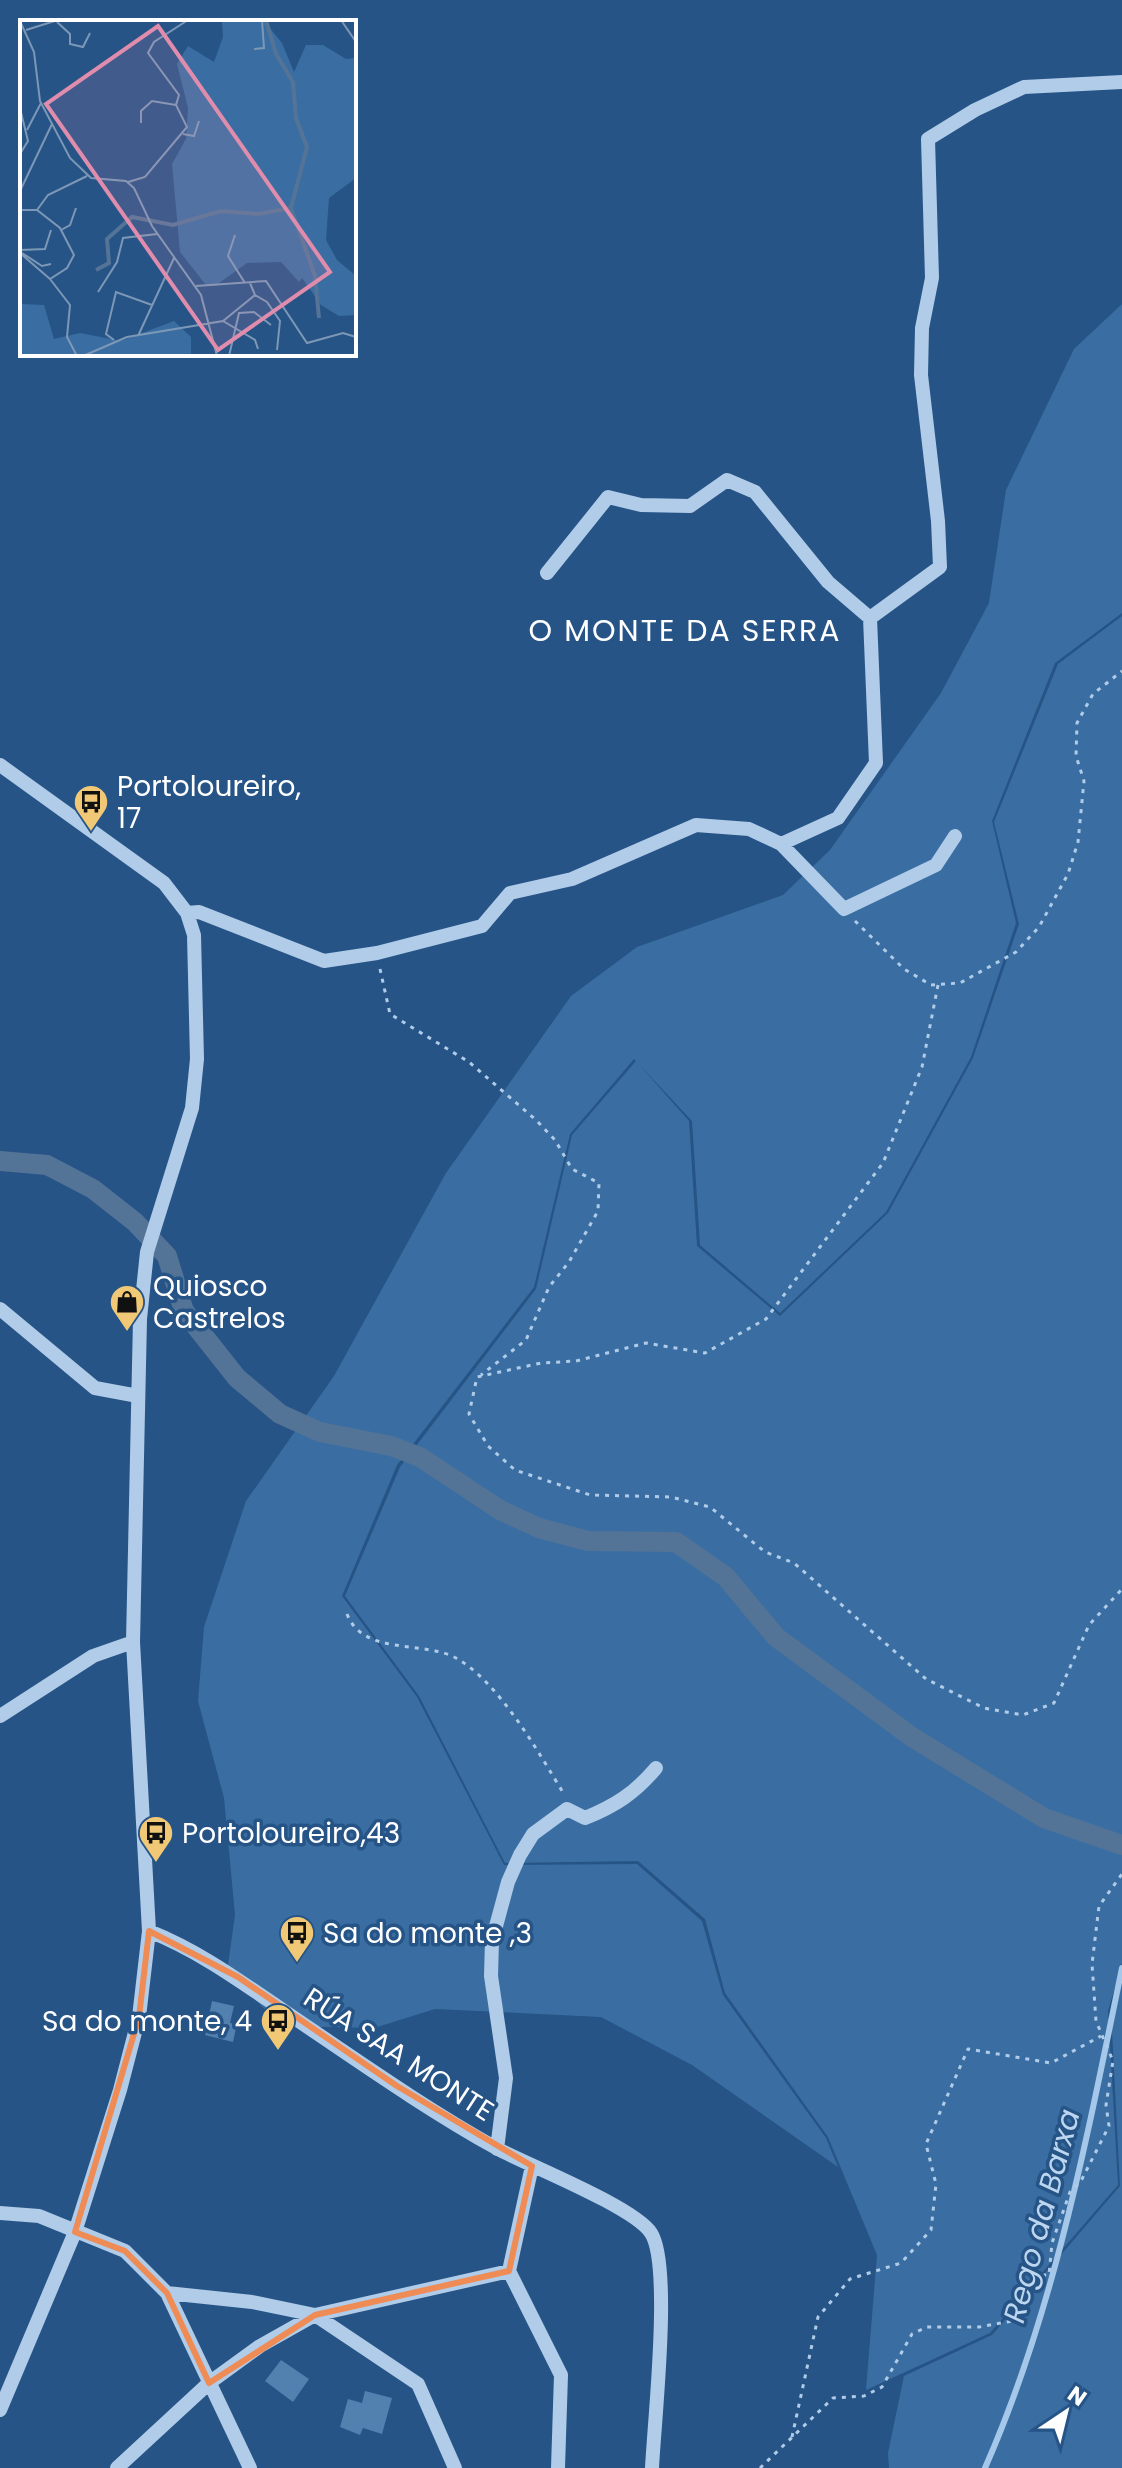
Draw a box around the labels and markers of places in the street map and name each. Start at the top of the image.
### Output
place label: Portoloureiro, 17 [117,767,301,838]
bus stop icon: Portoloureiro, 17 [72,783,110,833]
place label: Quiosco Castrelos [153,1267,286,1338]
shop icon: Quiosco Castrelos [108,1283,146,1333]
bus stop icon: Portoloureiro,43 [137,1814,175,1864]
place label: Portoloureiro,43 [182,1814,400,1853]
bus stop icon: Sa do monte ,3 [278,1914,316,1964]
place label: Sa do monte ,3 [323,1914,532,1953]
place label: Sa do monte, 4 [42,2002,252,2041]
bus stop icon: Sa do monte, 4 [259,2002,297,2052]

